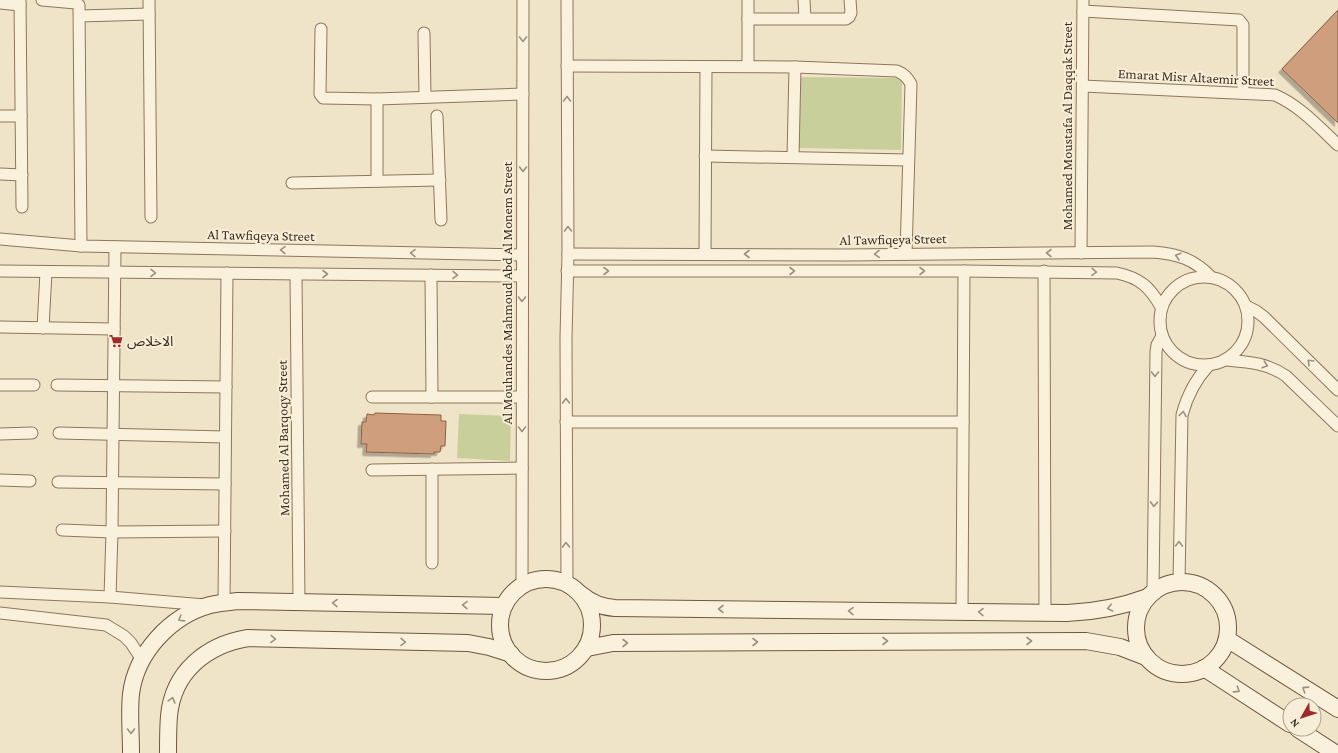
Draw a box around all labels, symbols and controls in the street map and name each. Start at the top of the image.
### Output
street label: Mohamed Moustafa Al Daqqak Street [1059,21,1075,230]
one-way arrow [519,36,527,42]
street label: Emarat Misr Altaemir Street [1118,65,1275,89]
one-way arrow [563,96,571,102]
street label: Al Mouhandes Mahmoud Abd Al Monem Street [499,161,515,424]
one-way arrow [519,166,527,172]
street label: Al Tawfiqeya Street [207,226,315,244]
one-way arrow [564,226,572,232]
street label: Al Tawfiqeya Street [839,230,947,248]
one-way arrow [280,246,286,254]
one-way arrow [410,249,416,257]
one-way arrow [1046,249,1052,257]
one-way arrow [744,250,750,258]
one-way arrow [874,250,880,258]
one-way arrow [1175,252,1182,261]
one-way arrow [603,267,609,275]
one-way arrow [789,267,795,275]
one-way arrow [919,267,925,275]
one-way arrow [1091,268,1097,276]
one-way arrow [150,269,156,277]
one-way arrow [322,270,328,278]
one-way arrow [452,271,458,279]
one-way arrow [518,296,526,302]
supermarket icon: الاخلاص [108,333,124,349]
place label: الاخلاص [127,333,173,350]
street label: Mohamed Al Barqoqy Street [274,359,292,516]
one-way arrow [1307,359,1315,367]
one-way arrow [1261,360,1268,369]
one-way arrow [1151,371,1160,377]
one-way arrow [562,398,570,404]
one-way arrow [1178,411,1187,417]
one-way arrow [518,426,526,432]
one-way arrow [1149,501,1158,507]
one-way arrow [1175,540,1184,547]
one-way arrow [562,542,570,548]
one-way arrow [332,599,338,607]
one-way arrow [462,601,468,609]
one-way arrow [1107,604,1114,612]
one-way arrow [718,605,724,613]
one-way arrow [848,607,854,615]
one-way arrow [978,608,984,616]
one-way arrow [178,614,185,621]
one-way arrow [270,634,276,643]
one-way arrow [400,637,406,646]
one-way arrow [882,637,888,646]
one-way arrow [1026,637,1032,645]
one-way arrow [752,638,758,646]
one-way arrow [622,639,628,647]
one-way arrow [1233,685,1240,692]
one-way arrow [1302,686,1309,693]
one-way arrow [167,697,176,704]
north arrow [1282,697,1322,737]
text: N [1287,716,1301,730]
one-way arrow [127,728,135,734]

